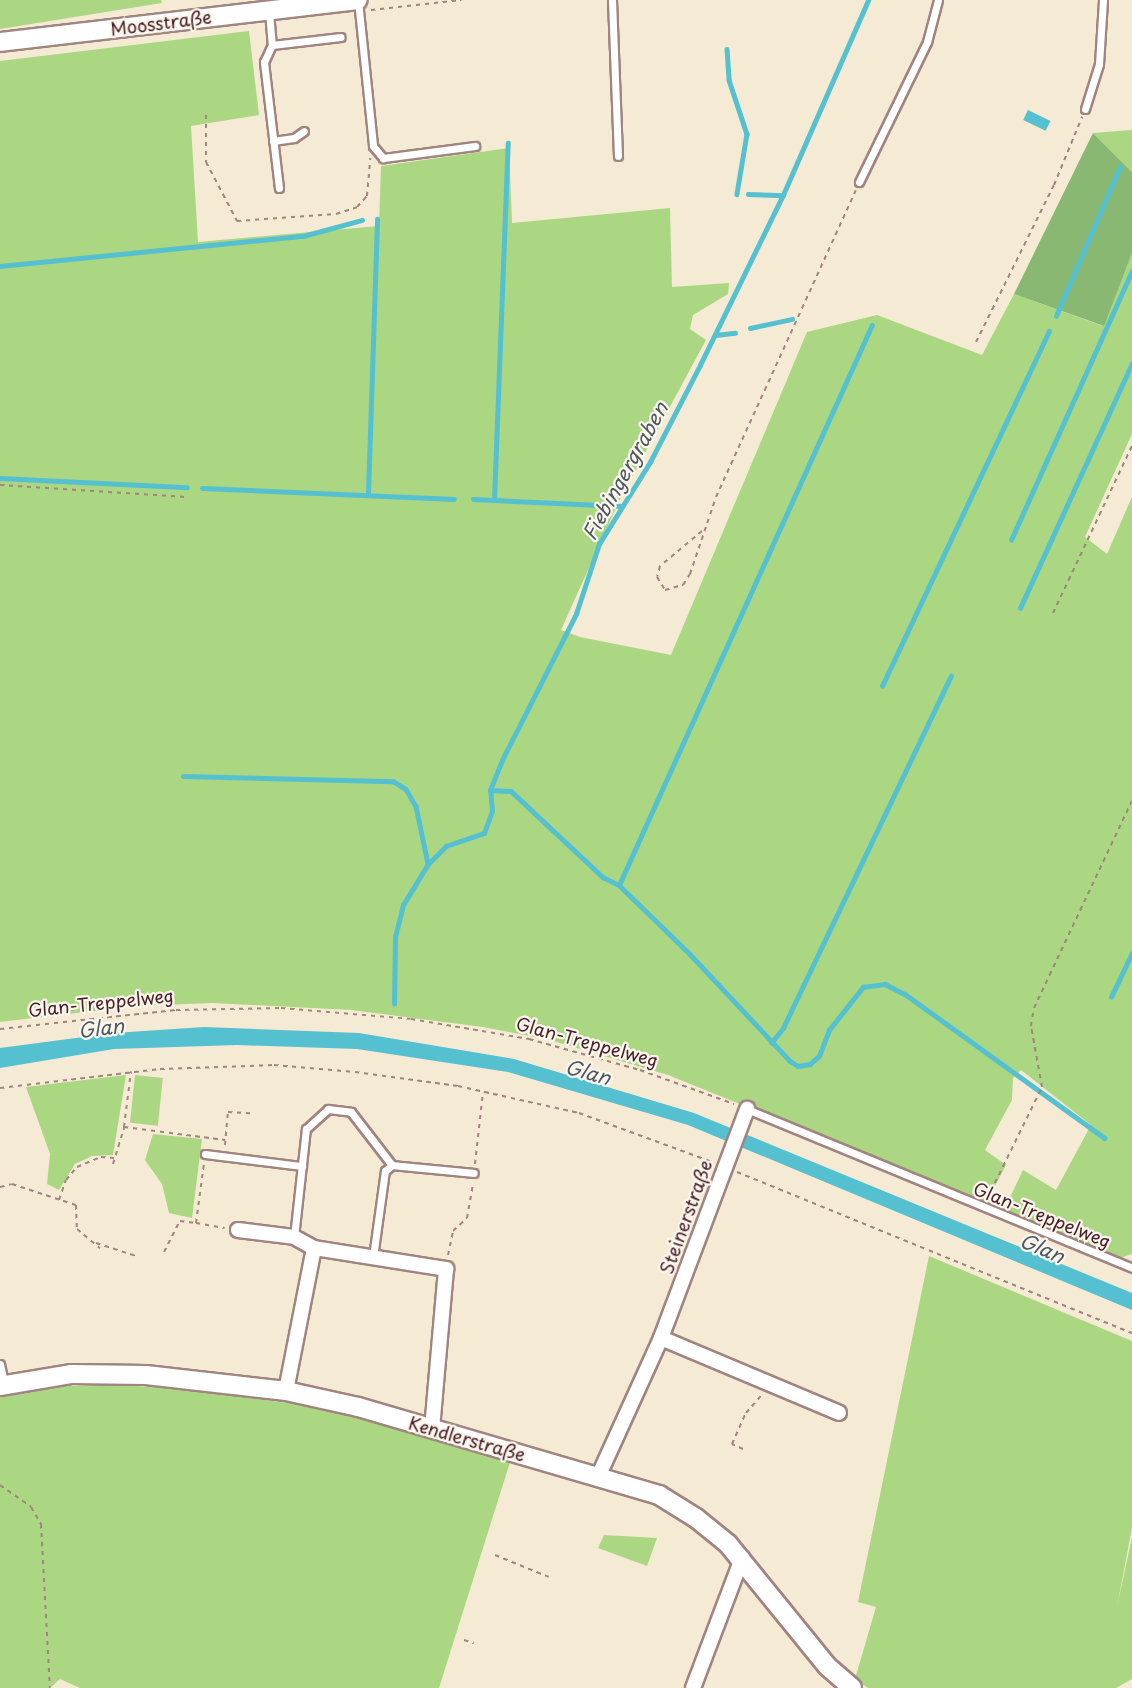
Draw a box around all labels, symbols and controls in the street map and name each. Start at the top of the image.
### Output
street label: Moosstraße [109,6,213,40]
water label: Fiebingergraben [577,398,673,544]
street label: Glan-Treppelweg [27,985,175,1021]
water label: Glan [77,1013,125,1043]
street label: Glan-Treppelweg [514,1013,660,1071]
water label: Glan [563,1054,613,1090]
street label: Steinerstraße [655,1157,717,1277]
street label: Glan-Treppelweg [970,1178,1114,1252]
water label: Glan [1016,1228,1068,1268]
street label: Kendlerstraße [406,1412,528,1466]

